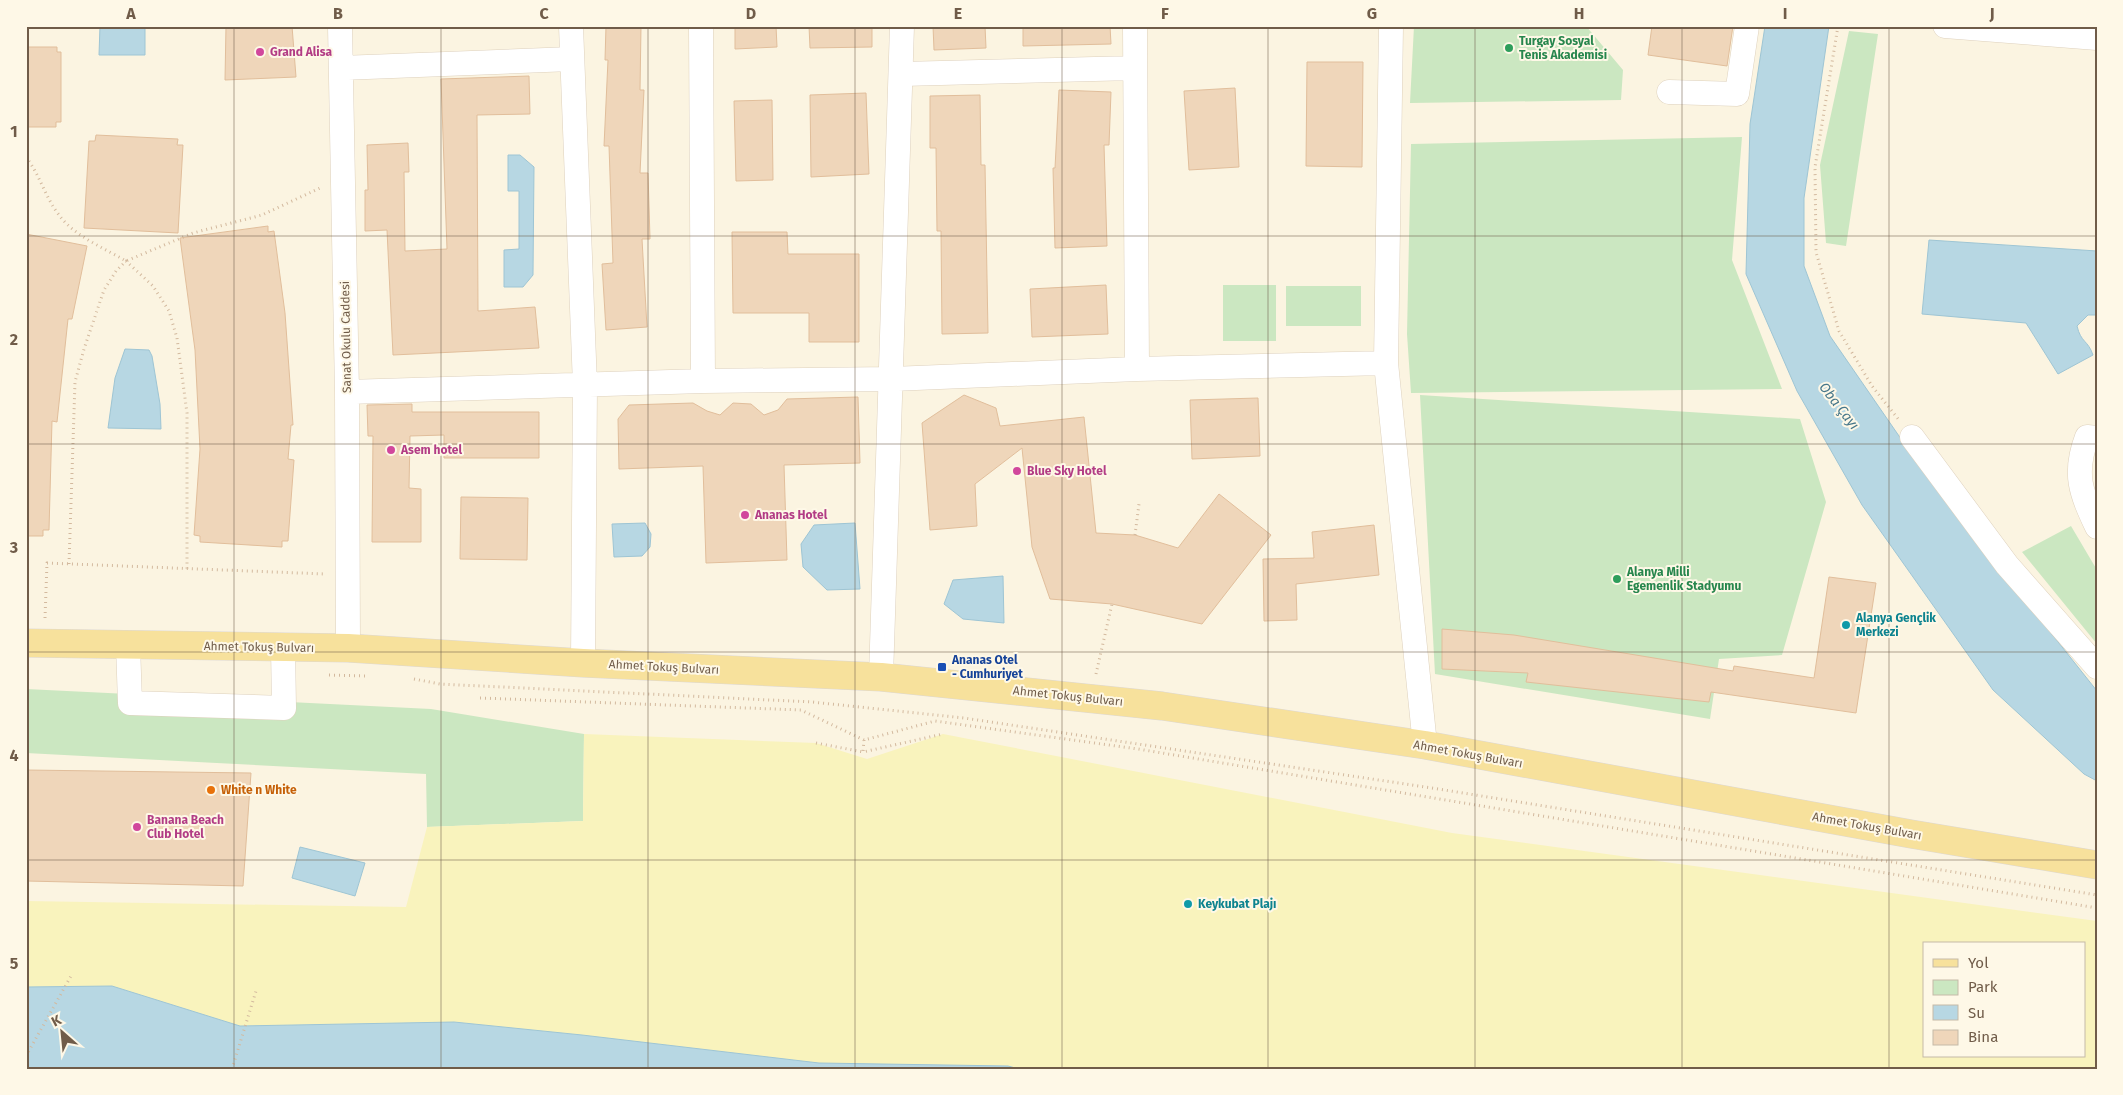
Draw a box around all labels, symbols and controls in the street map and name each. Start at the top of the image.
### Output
text: A [125,4,136,23]
text: B [333,4,343,23]
text: C [539,4,549,23]
text: D [746,4,756,23]
text: E [954,4,962,23]
text: F [1161,4,1169,23]
text: G [1367,4,1377,23]
text: H [1574,4,1584,23]
text: I [1783,4,1787,23]
text: J [1988,4,1995,23]
place label: Turgay Sosyal Tenis Akademisi [1519,34,1607,62]
marker: Turgay Sosyal Tenis Akademisi [1503,42,1515,54]
place label: Grand Alisa [270,45,332,59]
marker: Grand Alisa [254,46,266,58]
text: 1 [10,122,18,141]
street label: Sanat Okulu Caddesi [338,281,354,393]
text: 2 [10,330,18,349]
water label: Oba Çayı [1815,379,1863,433]
place label: Asem hotel [400,443,462,457]
marker: Asem hotel [385,444,397,456]
place label: Blue Sky Hotel [1027,464,1107,478]
marker: Blue Sky Hotel [1011,465,1023,477]
place label: Ananas Hotel [754,508,828,522]
marker: Ananas Hotel [739,509,751,521]
text: 3 [9,538,18,557]
place label: Alanya Milli Egemenlik Stadyumu [1626,565,1741,593]
marker: Alanya Milli Egemenlik Stadyumu [1611,573,1623,585]
place label: Alanya Gençlik Merkezi [1855,611,1936,639]
marker: Alanya Gençlik Merkezi [1840,619,1852,631]
street label: Ahmet Tokuş Bulvarı [204,639,314,655]
place label: Ananas Otel - Cumhuriyet [951,653,1023,681]
street label: Ahmet Tokuş Bulvarı [608,657,720,677]
marker: Ananas Otel - Cumhuriyet [936,661,948,673]
street label: Ahmet Tokuş Bulvarı [1012,683,1124,709]
street label: Ahmet Tokuş Bulvarı [1412,738,1524,770]
text: 4 [9,746,19,765]
place label: White n White [221,783,297,797]
marker: White n White [205,784,217,796]
street label: Ahmet Tokuş Bulvarı [1811,810,1923,842]
place label: Banana Beach Club Hotel [147,813,224,841]
marker: Banana Beach Club Hotel [131,821,143,833]
place label: Keykubat Plajı [1198,897,1276,911]
marker: Keykubat Plajı [1182,898,1194,910]
legend [1923,942,2086,1058]
text: 5 [10,954,19,973]
text: Yol [1968,954,1989,972]
text: Park [1968,978,1998,996]
text: Su [1968,1004,1985,1022]
north arrow [38,1008,88,1058]
text: K [49,1011,65,1030]
text: Bina [1968,1028,1998,1046]

